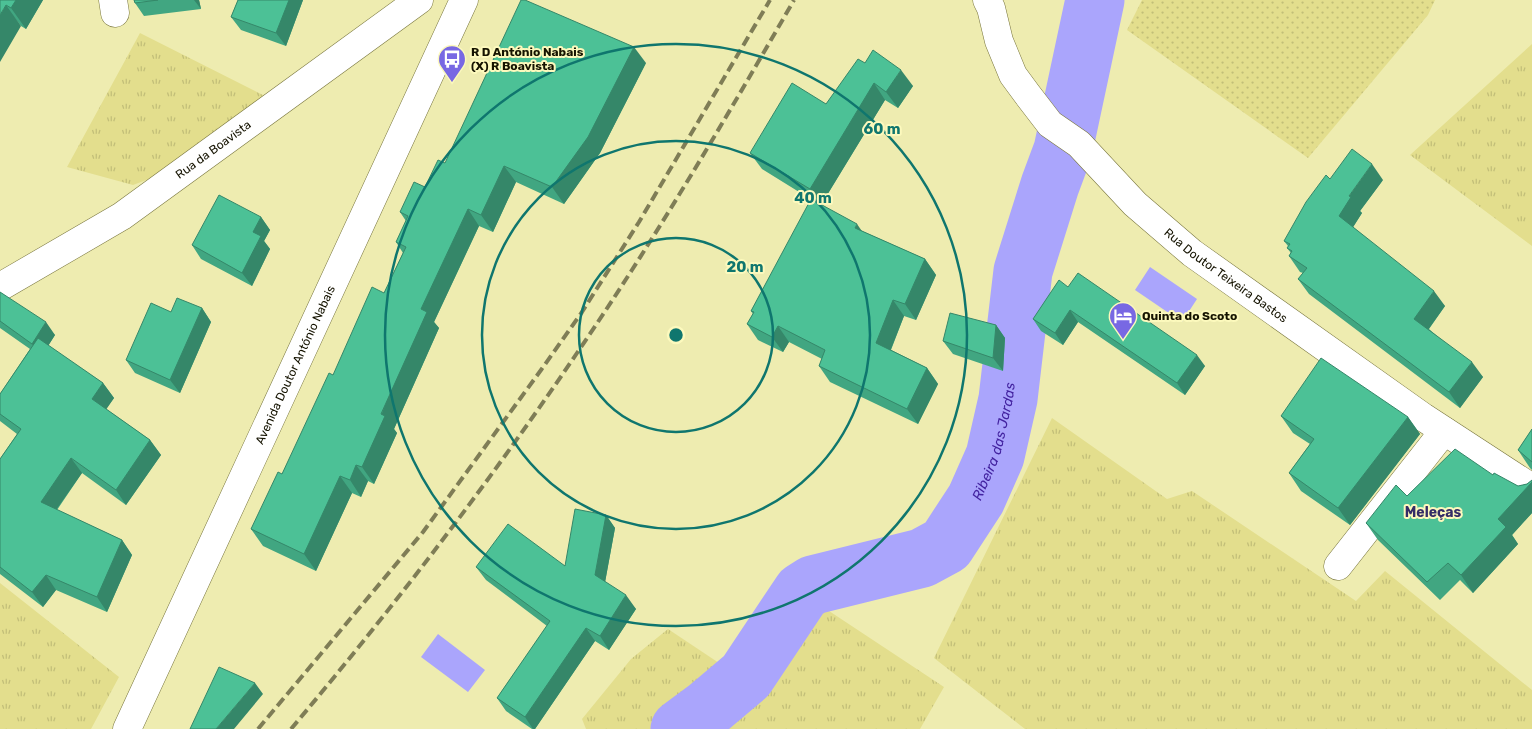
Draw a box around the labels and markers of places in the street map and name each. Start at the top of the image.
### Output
bus stop icon: R D António Nabais (X) R Boavista [437,44,467,83]
place label: R D António Nabais (X) R Boavista [471,45,584,73]
hotel icon: Quinta do Scoto [1108,301,1138,340]
place label: Quinta do Scoto [1142,309,1237,323]
centre of rings [667,326,685,344]

